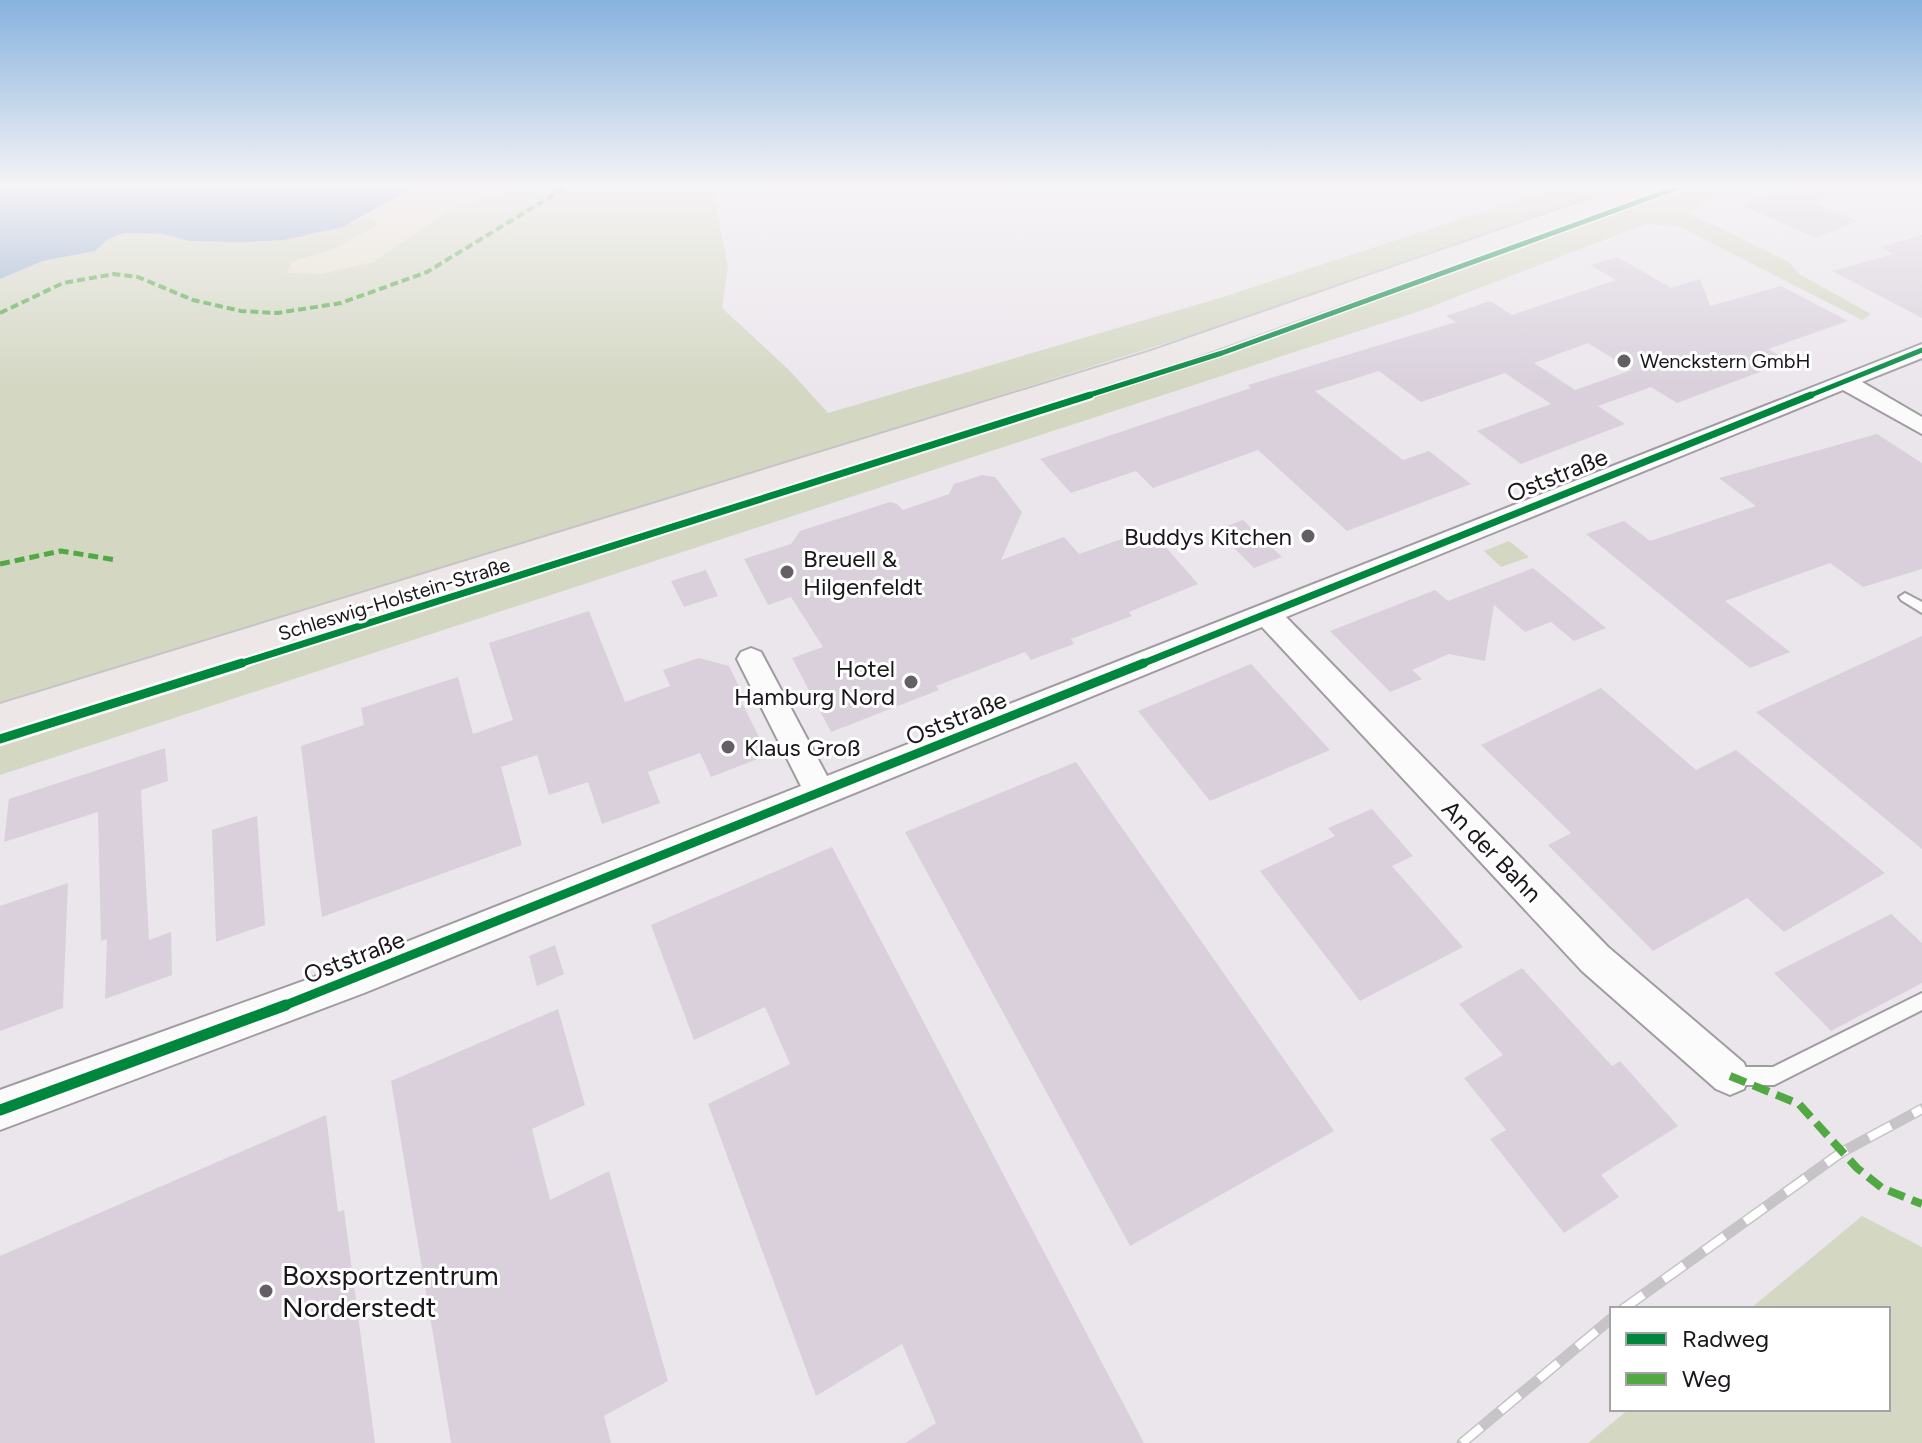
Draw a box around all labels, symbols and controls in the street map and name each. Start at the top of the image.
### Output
place label: Wenckstern GmbH [1640,349,1811,373]
marker: Wenckstern GmbH [1615,352,1633,370]
street label: Oststraße [1502,442,1612,508]
place label: Buddys Kitchen [1124,522,1292,551]
marker: Buddys Kitchen [1299,527,1317,545]
place label: Breuell & Hilgenfeldt [803,544,923,601]
street label: Schleswig-Holstein-Straße [275,552,513,646]
marker: Breuell & Hilgenfeldt [778,563,796,581]
place label: Hotel Hamburg Nord [734,654,895,711]
marker: Hotel Hamburg Nord [902,673,920,691]
street label: Oststraße [901,685,1011,751]
place label: Klaus Groß [744,733,860,762]
marker: Klaus Groß [719,738,737,756]
street label: An der Bahn [1436,794,1548,908]
street label: Oststraße [299,924,409,990]
place label: Boxsportzentrum Norderstedt [282,1258,499,1324]
marker: Boxsportzentrum Norderstedt [257,1282,275,1300]
legend [1610,1307,1890,1411]
text: Radweg [1682,1324,1769,1353]
text: Weg [1682,1364,1731,1393]

